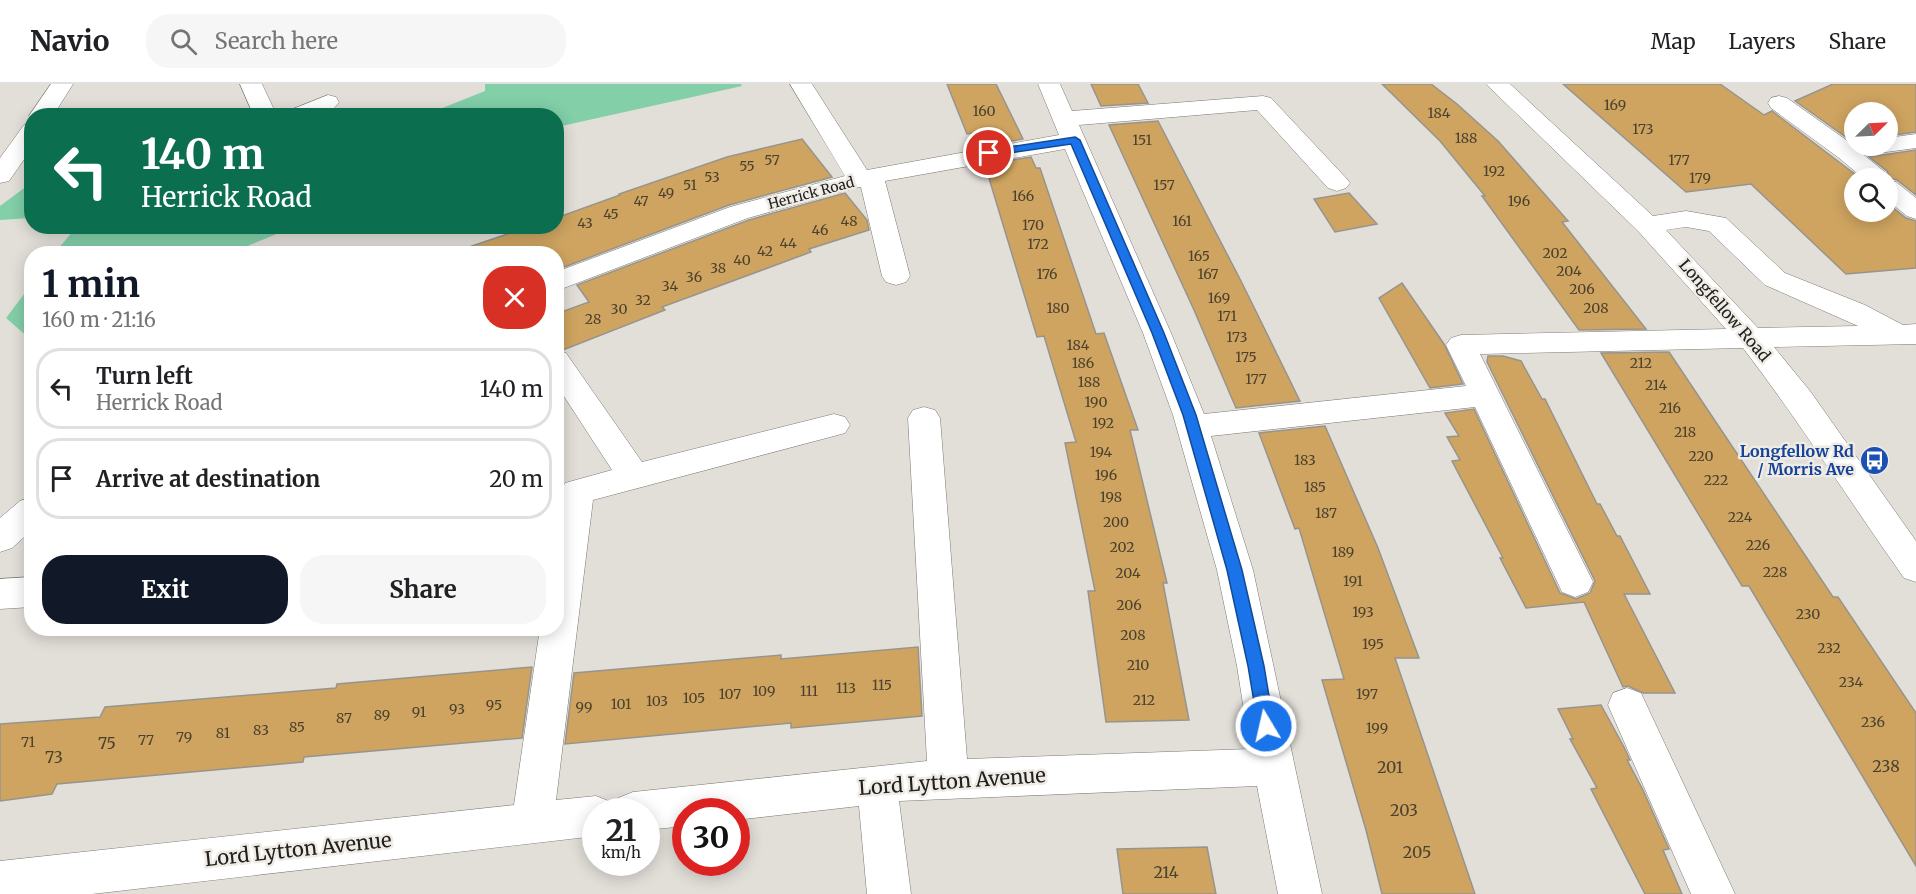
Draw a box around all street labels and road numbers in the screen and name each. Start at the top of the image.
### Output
street label: Herrick Road [766,173,857,213]
street label: Longfellow Road [1675,255,1775,366]
street label: Lord Lytton Avenue [858,762,1046,800]
street label: Lord Lytton Avenue [203,827,393,871]

